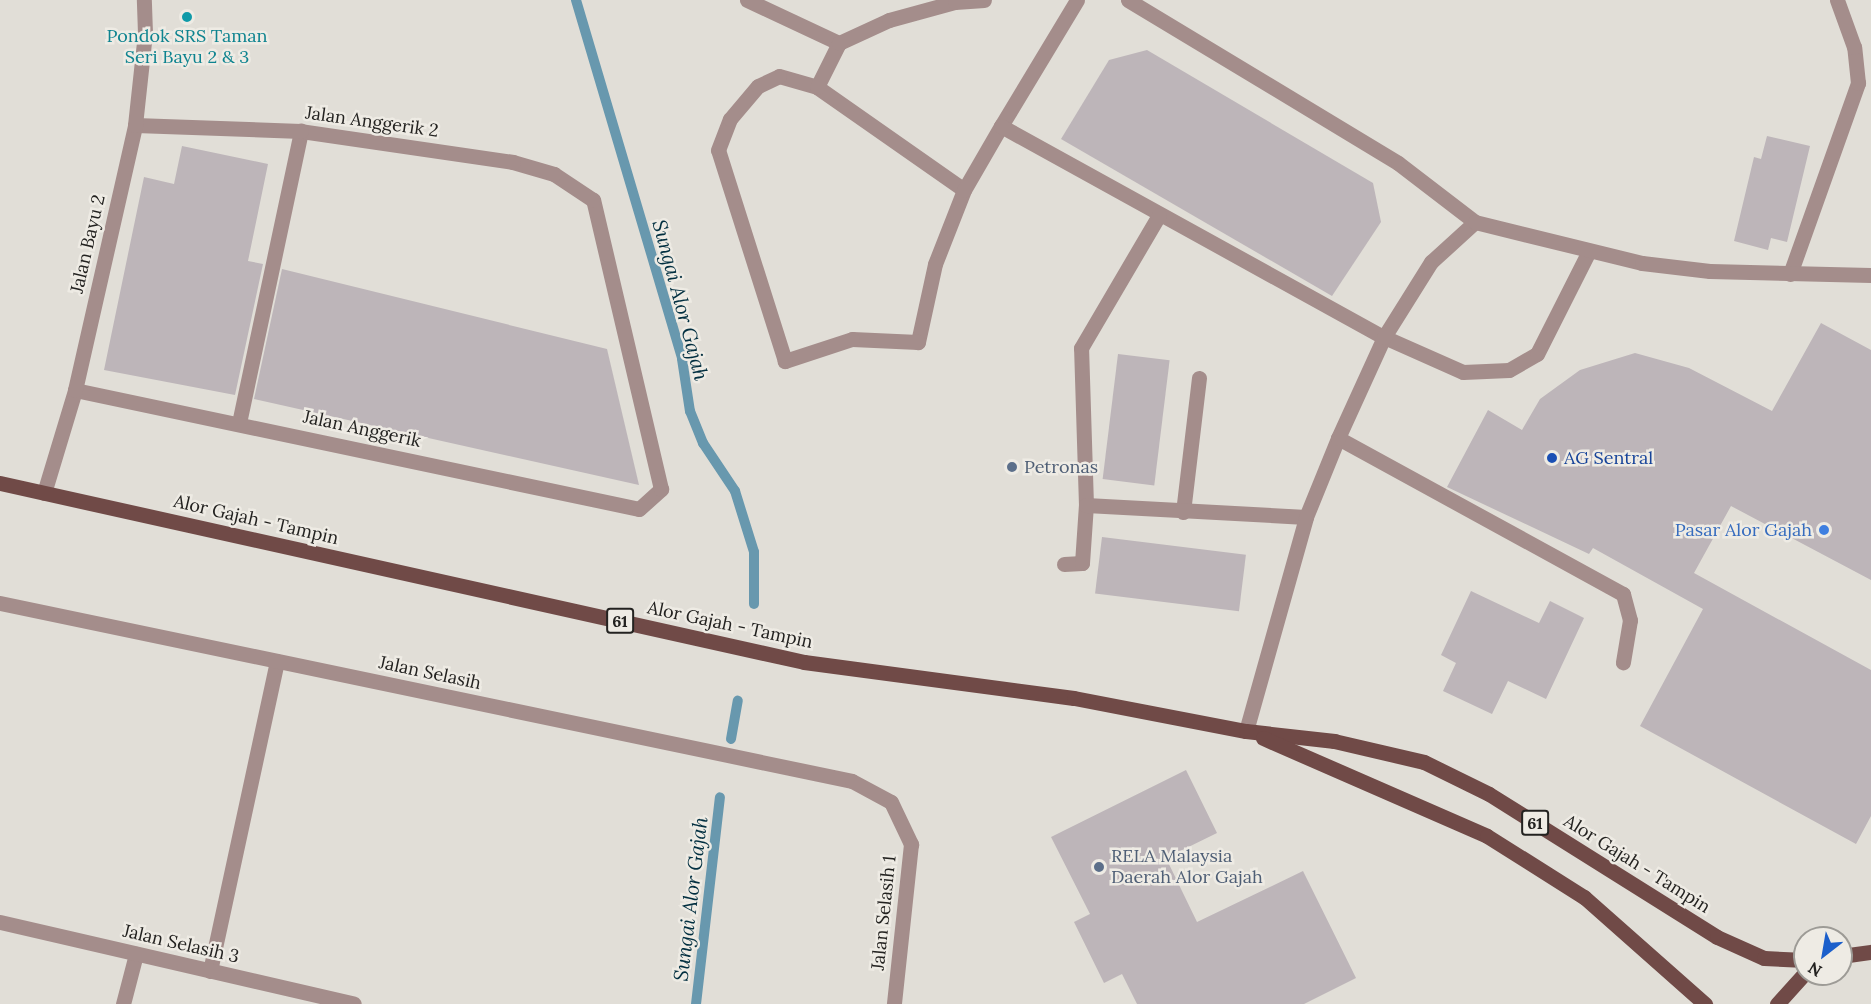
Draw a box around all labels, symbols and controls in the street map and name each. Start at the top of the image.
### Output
marker: Pondok SRS Taman Seri Bayu 2 & 3 [180,10,194,24]
place label: Pondok SRS Taman Seri Bayu 2 & 3 [106,26,268,68]
street label: Jalan Anggerik 2 [304,102,440,142]
street label: Jalan Bayu 2 [66,193,110,295]
water label: Sungai Alor Gajah [648,217,714,383]
street label: Jalan Anggerik [301,406,423,452]
place label: AG Sentral [1564,447,1653,469]
marker: AG Sentral [1545,451,1559,465]
place label: Petronas [1024,456,1098,478]
marker: Petronas [1005,460,1019,474]
street label: Alor Gajah - Tampin [172,491,340,549]
place label: Pasar Alor Gajah [1675,519,1812,541]
marker: Pasar Alor Gajah [1817,523,1831,537]
street label: Alor Gajah - Tampin [645,597,815,653]
road number: 61 [605,608,635,634]
street label: Jalan Selasih [377,652,483,694]
road number: 61 [1520,810,1550,836]
street label: Alor Gajah - Tampin [1560,810,1714,918]
water label: Sungai Alor Gajah [668,815,712,983]
place label: RELA Malaysia Daerah Alor Gajah [1111,846,1263,888]
street label: Jalan Selasih 1 [867,855,901,971]
marker: RELA Malaysia Daerah Alor Gajah [1092,860,1106,874]
street label: Jalan Selasih 3 [121,920,241,968]
north arrow [1793,926,1853,986]
text: N [1804,958,1825,981]

